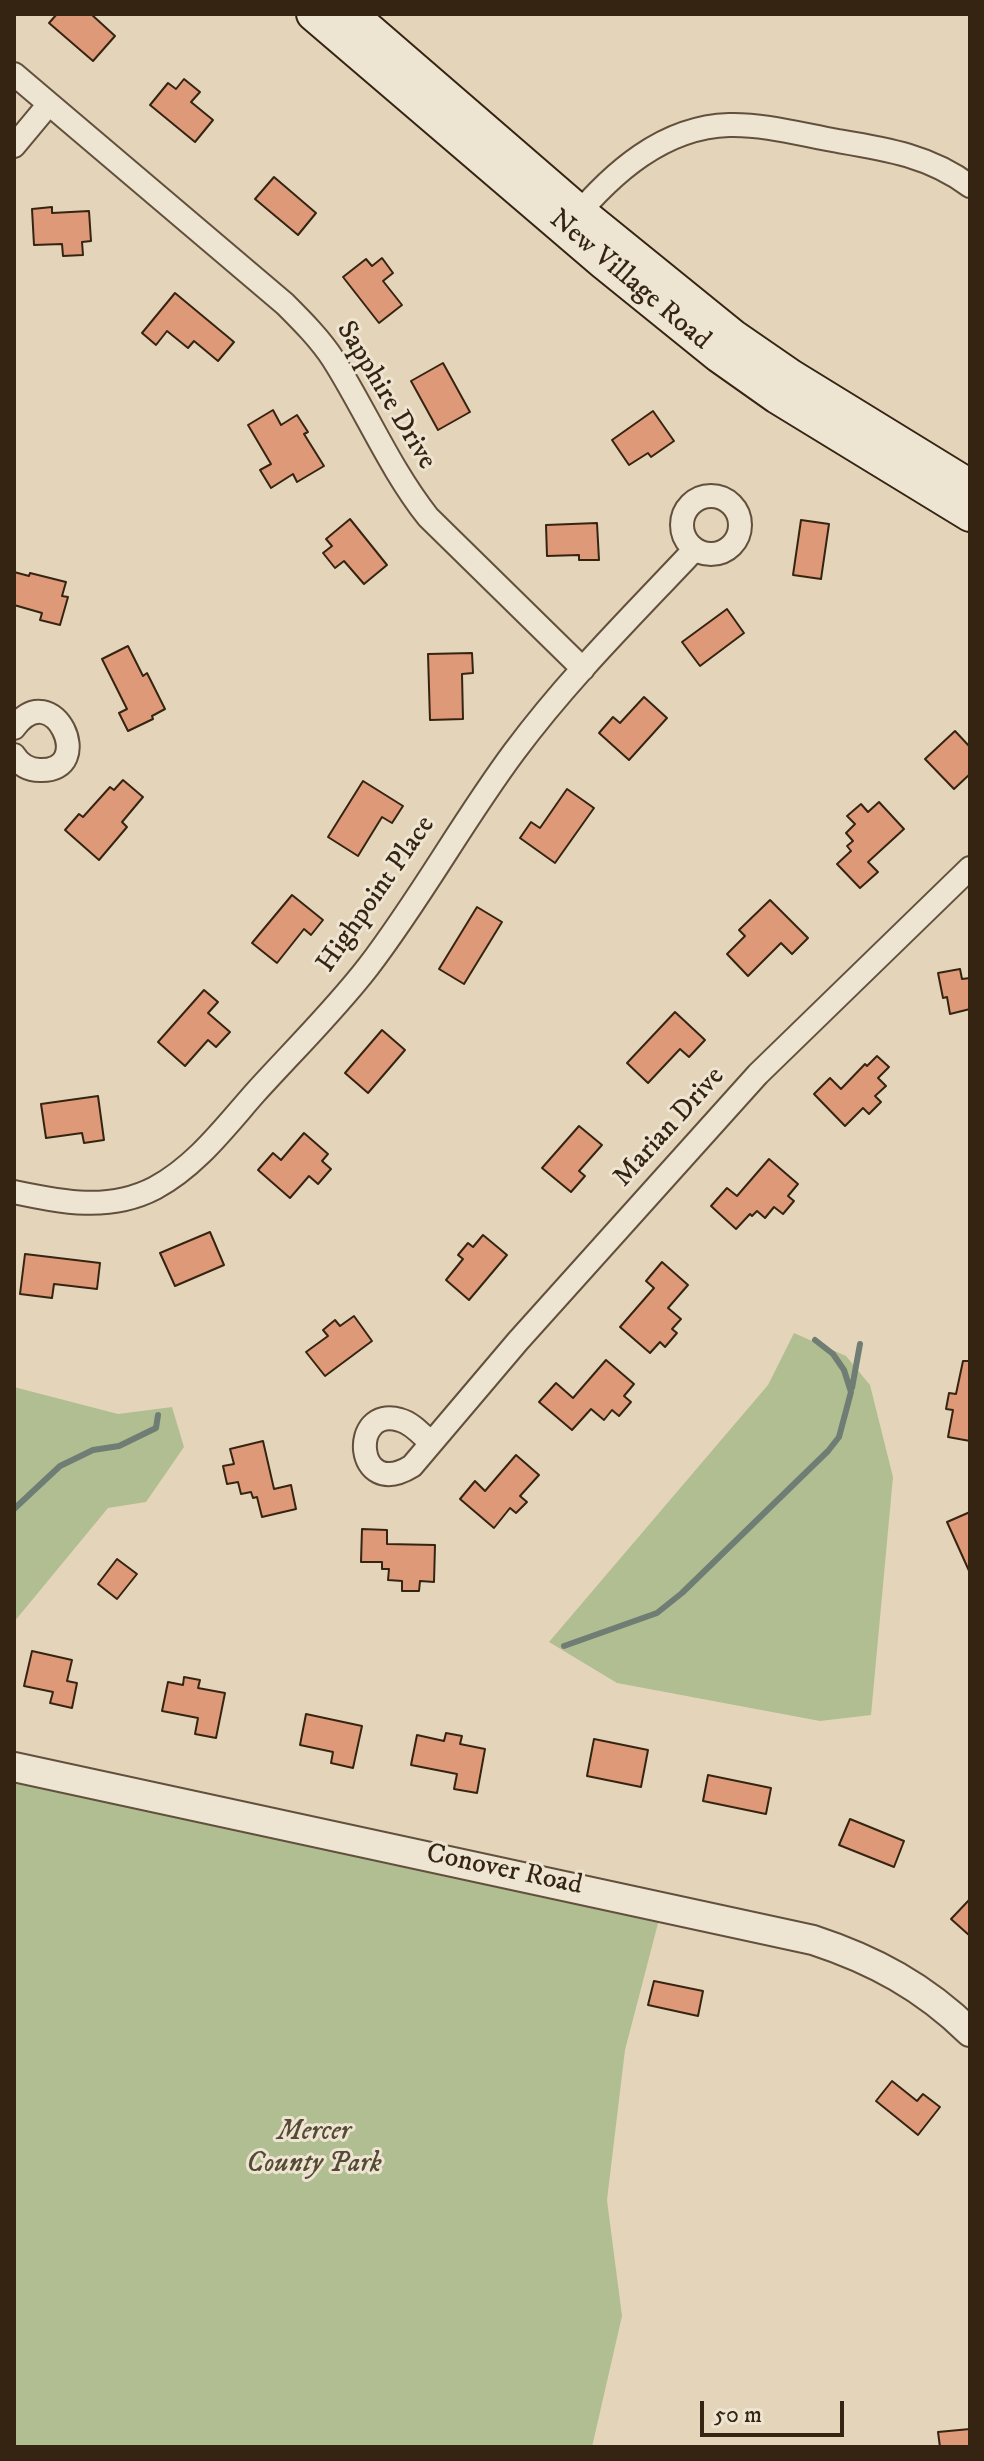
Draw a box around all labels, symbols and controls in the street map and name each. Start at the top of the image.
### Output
street label: New Village Road [541,204,717,358]
street label: Sapphire Drive [328,316,442,476]
street label: Highpoint Place [311,810,443,980]
street label: Marian Drive [607,1061,733,1195]
street label: Conover Road [423,1838,585,1904]
park label: Mercer County Park [246,2116,382,2182]
scale bar [704,2385,848,2435]
text: 50 m [714,2400,762,2430]

